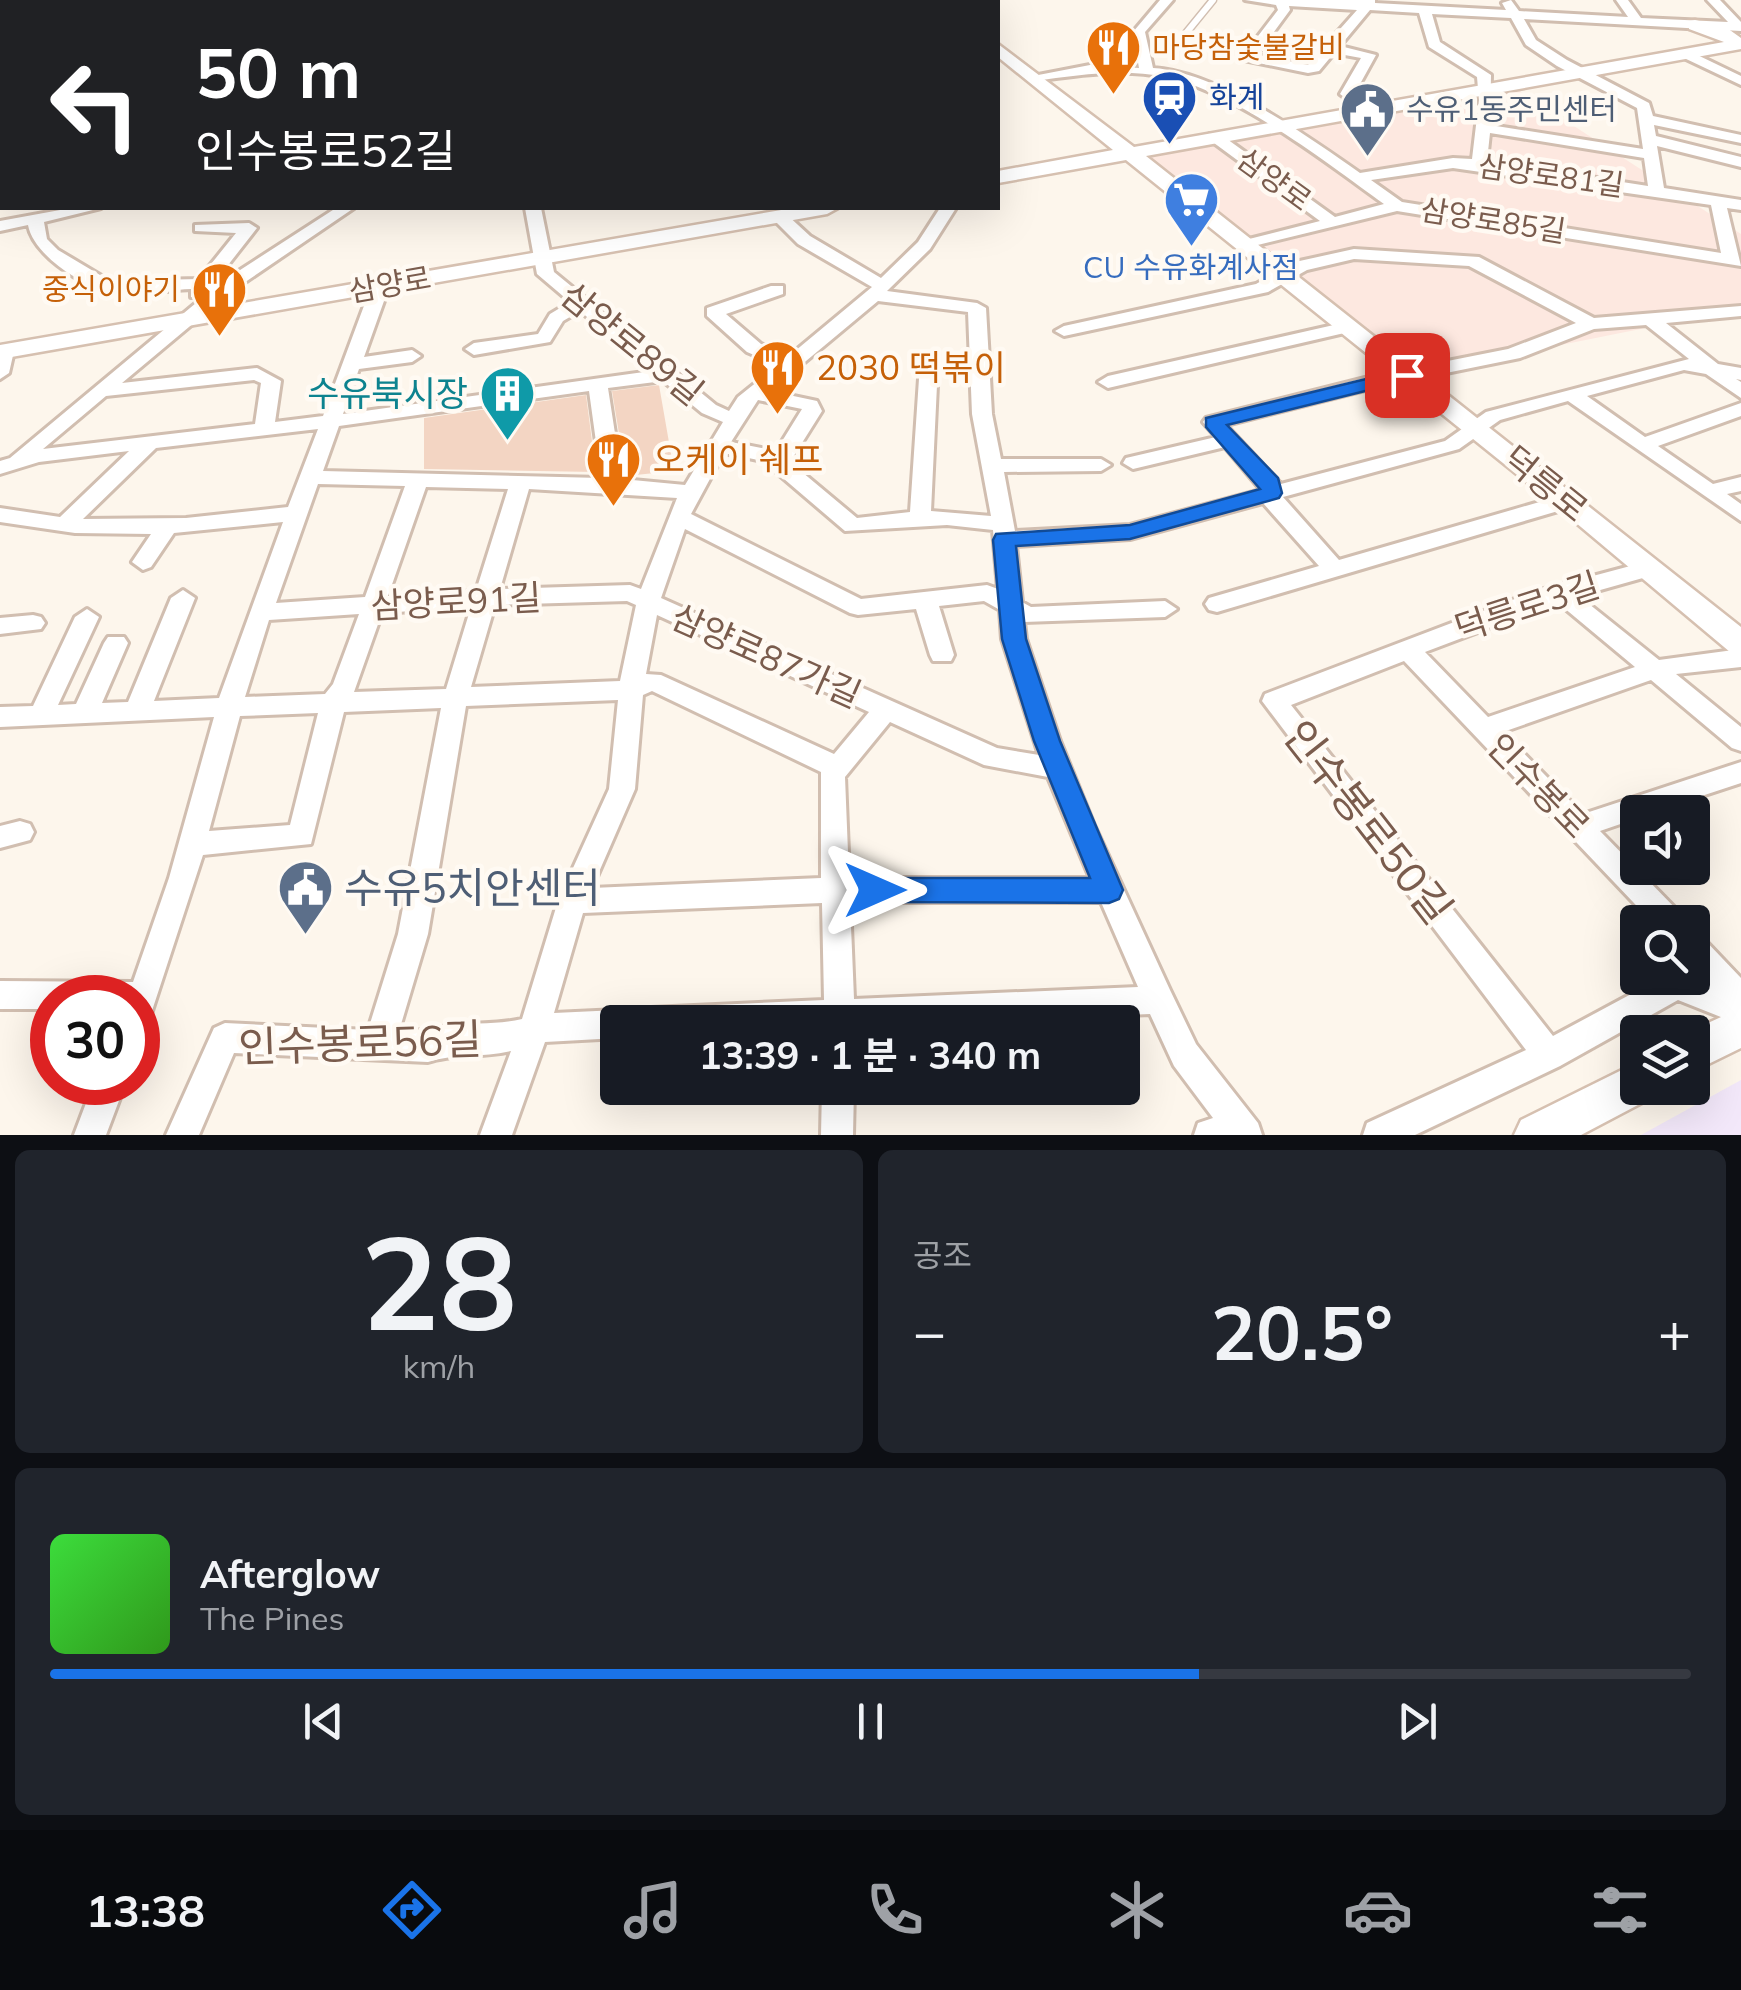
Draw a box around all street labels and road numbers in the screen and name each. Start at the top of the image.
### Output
street label: 삼양로 [1230,139,1319,219]
street label: 삼양로81길 [1476,146,1626,204]
street label: 삼양로85길 [1418,190,1568,250]
street label: 삼양로 [346,258,434,310]
street label: 삼양로89길 [552,272,713,414]
street label: 덕릉로 [1494,436,1597,531]
street label: 덕릉로3길 [1449,562,1605,650]
street label: 삼양로91길 [370,575,542,627]
street label: 삼양로87가길 [665,594,868,716]
street label: 인수봉로50길 [1273,709,1464,934]
street label: 인수봉로 [1478,724,1599,847]
street label: 인수봉로56길 [237,1012,483,1073]

